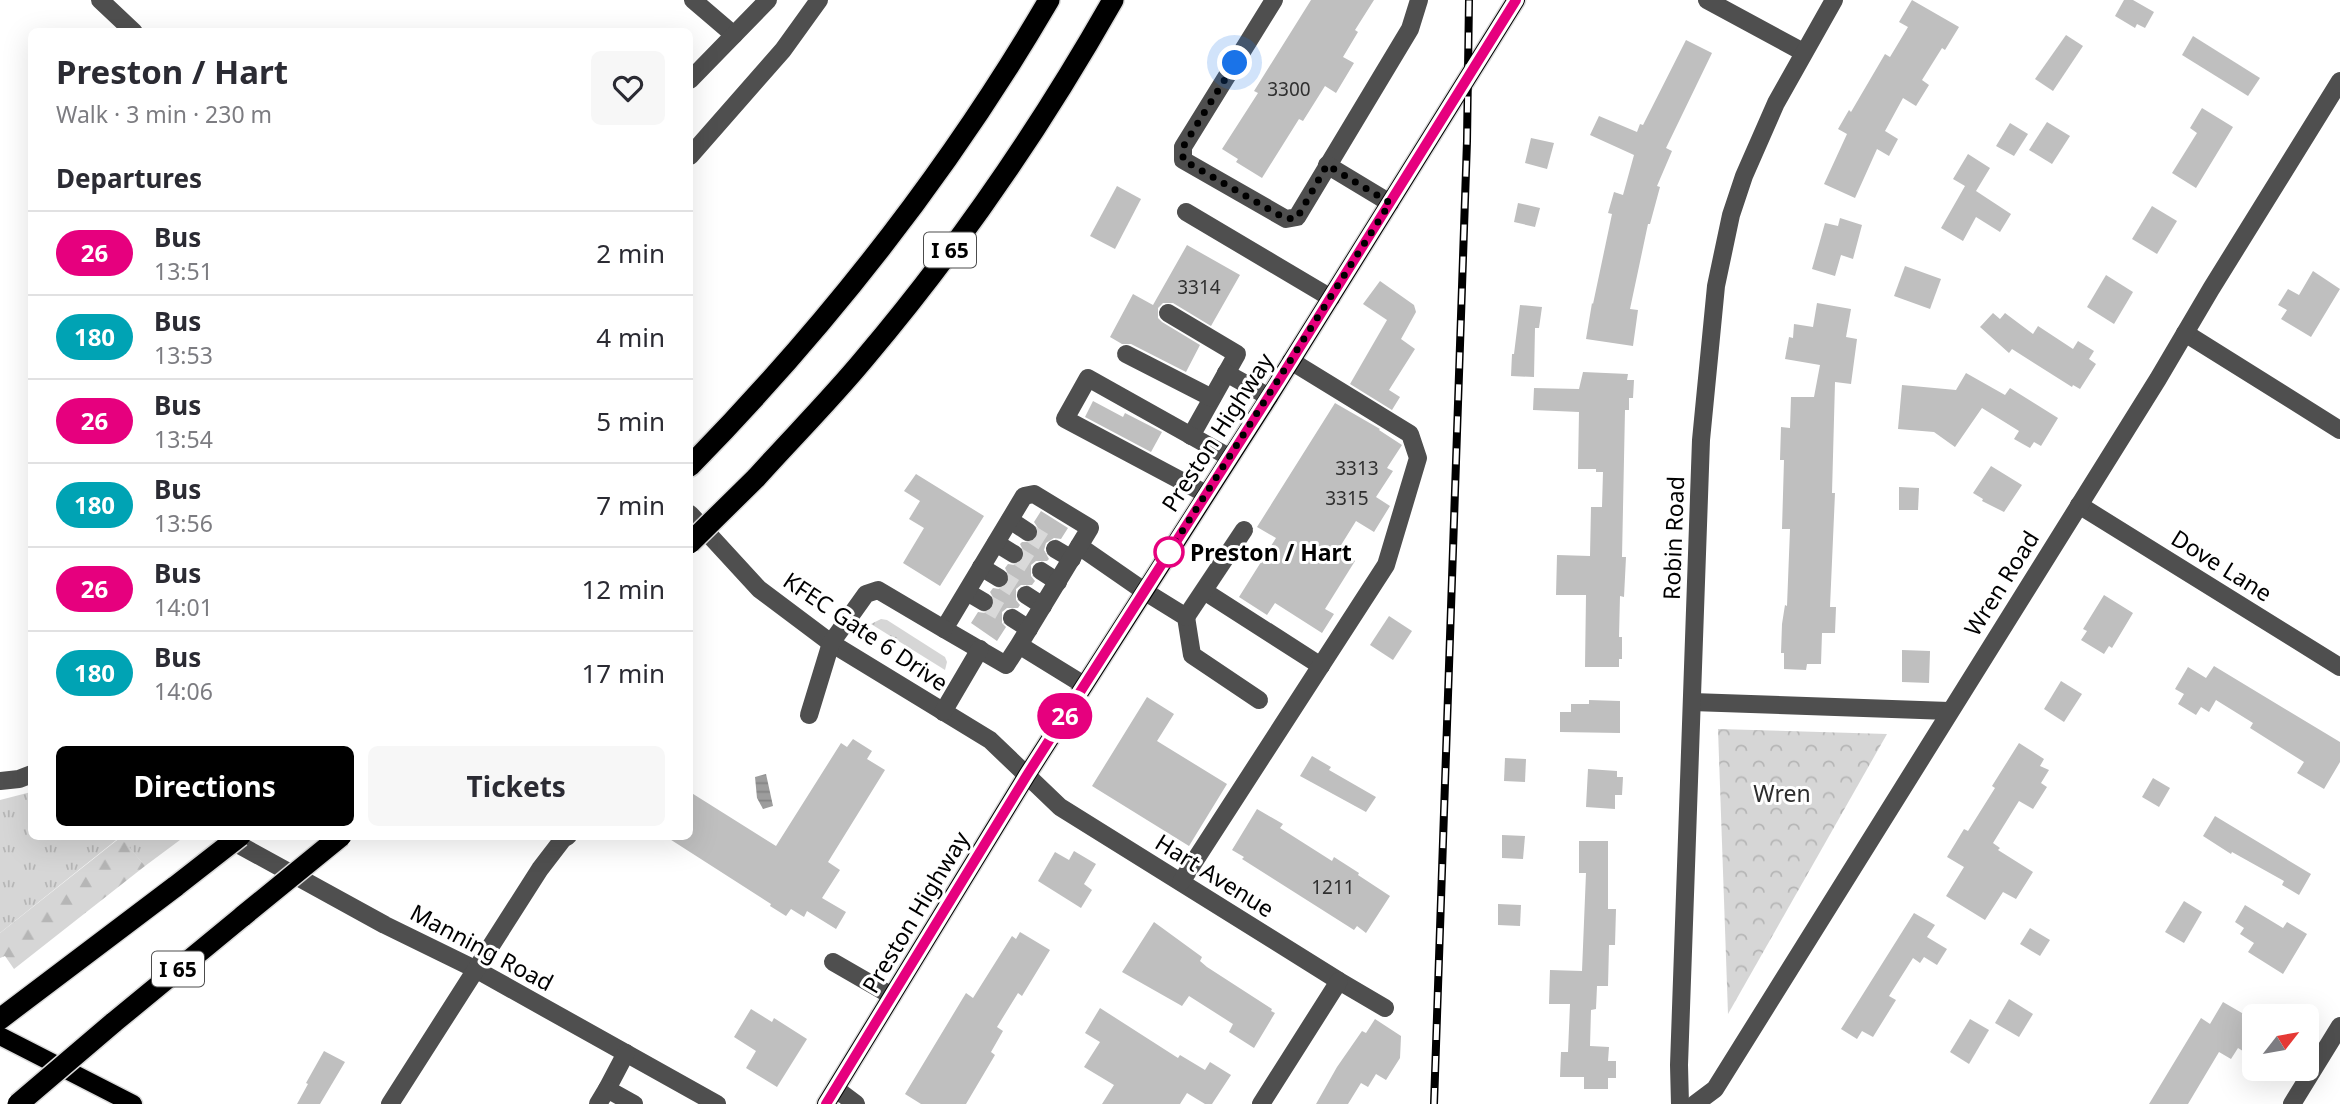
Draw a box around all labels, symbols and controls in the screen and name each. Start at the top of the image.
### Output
your location [1217,45,1252,80]
text: Preston / Hart [56,49,288,94]
button: heart [591,51,665,125]
house number: 3300 [1267,76,1311,102]
text: Walk · 3 min · 230 m [56,98,272,130]
text: Departures [56,160,202,196]
text: Bus [154,219,201,255]
road number: I 65 [924,232,976,268]
text: 2 min [596,235,665,271]
text: 26 [81,236,108,269]
text: 13:51 [154,255,213,287]
house number: 3314 [1177,274,1221,300]
text: Bus [154,303,201,339]
text: 4 min [596,319,665,355]
text: 180 [74,320,115,353]
text: 13:53 [154,339,213,371]
street label: Preston Highway [1154,346,1281,518]
text: Bus [154,387,201,423]
text: 5 min [596,403,665,439]
text: 26 [81,404,108,437]
text: 13:54 [154,423,213,455]
house number: 3313 [1335,455,1379,481]
text: Bus [154,471,201,507]
street label: Robin Road [1655,476,1691,600]
house number: 3315 [1325,485,1369,511]
text: 7 min [596,487,665,523]
text: 180 [74,488,115,521]
text: 13:56 [154,507,213,539]
street label: Dove Lane [2166,521,2278,609]
street label: Wren Road [1956,524,2046,642]
place label: Preston / Hart [1190,536,1352,568]
marker: Preston / Hart [1154,537,1184,567]
text: Bus [154,555,201,591]
street label: KFEC Gate 6 Drive [777,564,955,698]
text: 12 min [581,571,665,607]
text: 26 [81,572,108,605]
text: 14:01 [154,591,213,623]
text: Bus [154,639,201,675]
text: 17 min [581,655,665,691]
text: 180 [74,656,115,689]
text: 14:06 [154,675,213,707]
line badge: 26 [1034,693,1096,739]
text: 26 [1051,699,1079,732]
button: Directions [56,746,354,826]
button: Tickets [368,746,665,826]
park label: Wren [1753,777,1811,809]
street label: Preston Highway [854,825,976,999]
street label: Hart Avenue [1149,826,1281,924]
house number: 1211 [1311,874,1355,900]
street label: Manning Road [405,896,559,998]
road number: I 65 [152,951,204,986]
north arrow [2242,1004,2319,1082]
map controls [2242,1004,2319,1081]

